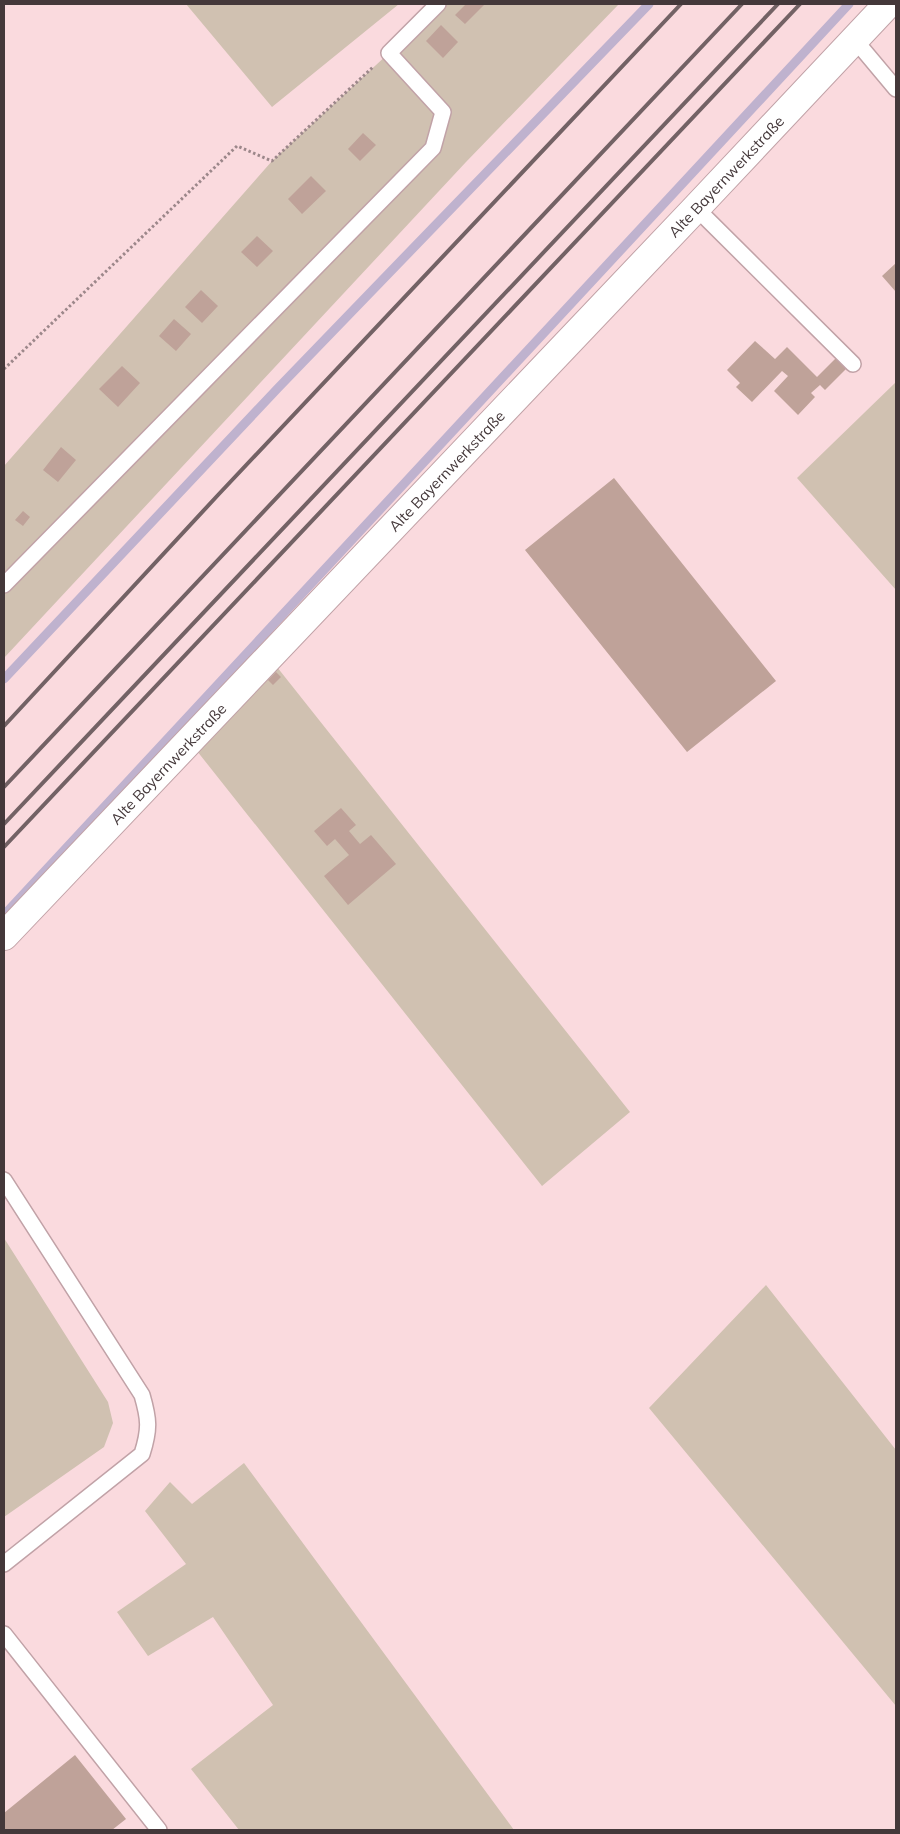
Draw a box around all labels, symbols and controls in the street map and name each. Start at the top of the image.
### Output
street label: Alte Bayernwerkstraße [664,111,788,241]
street label: Alte Bayernwerkstraße [384,406,508,535]
street label: Alte Bayernwerkstraße [106,699,230,828]

